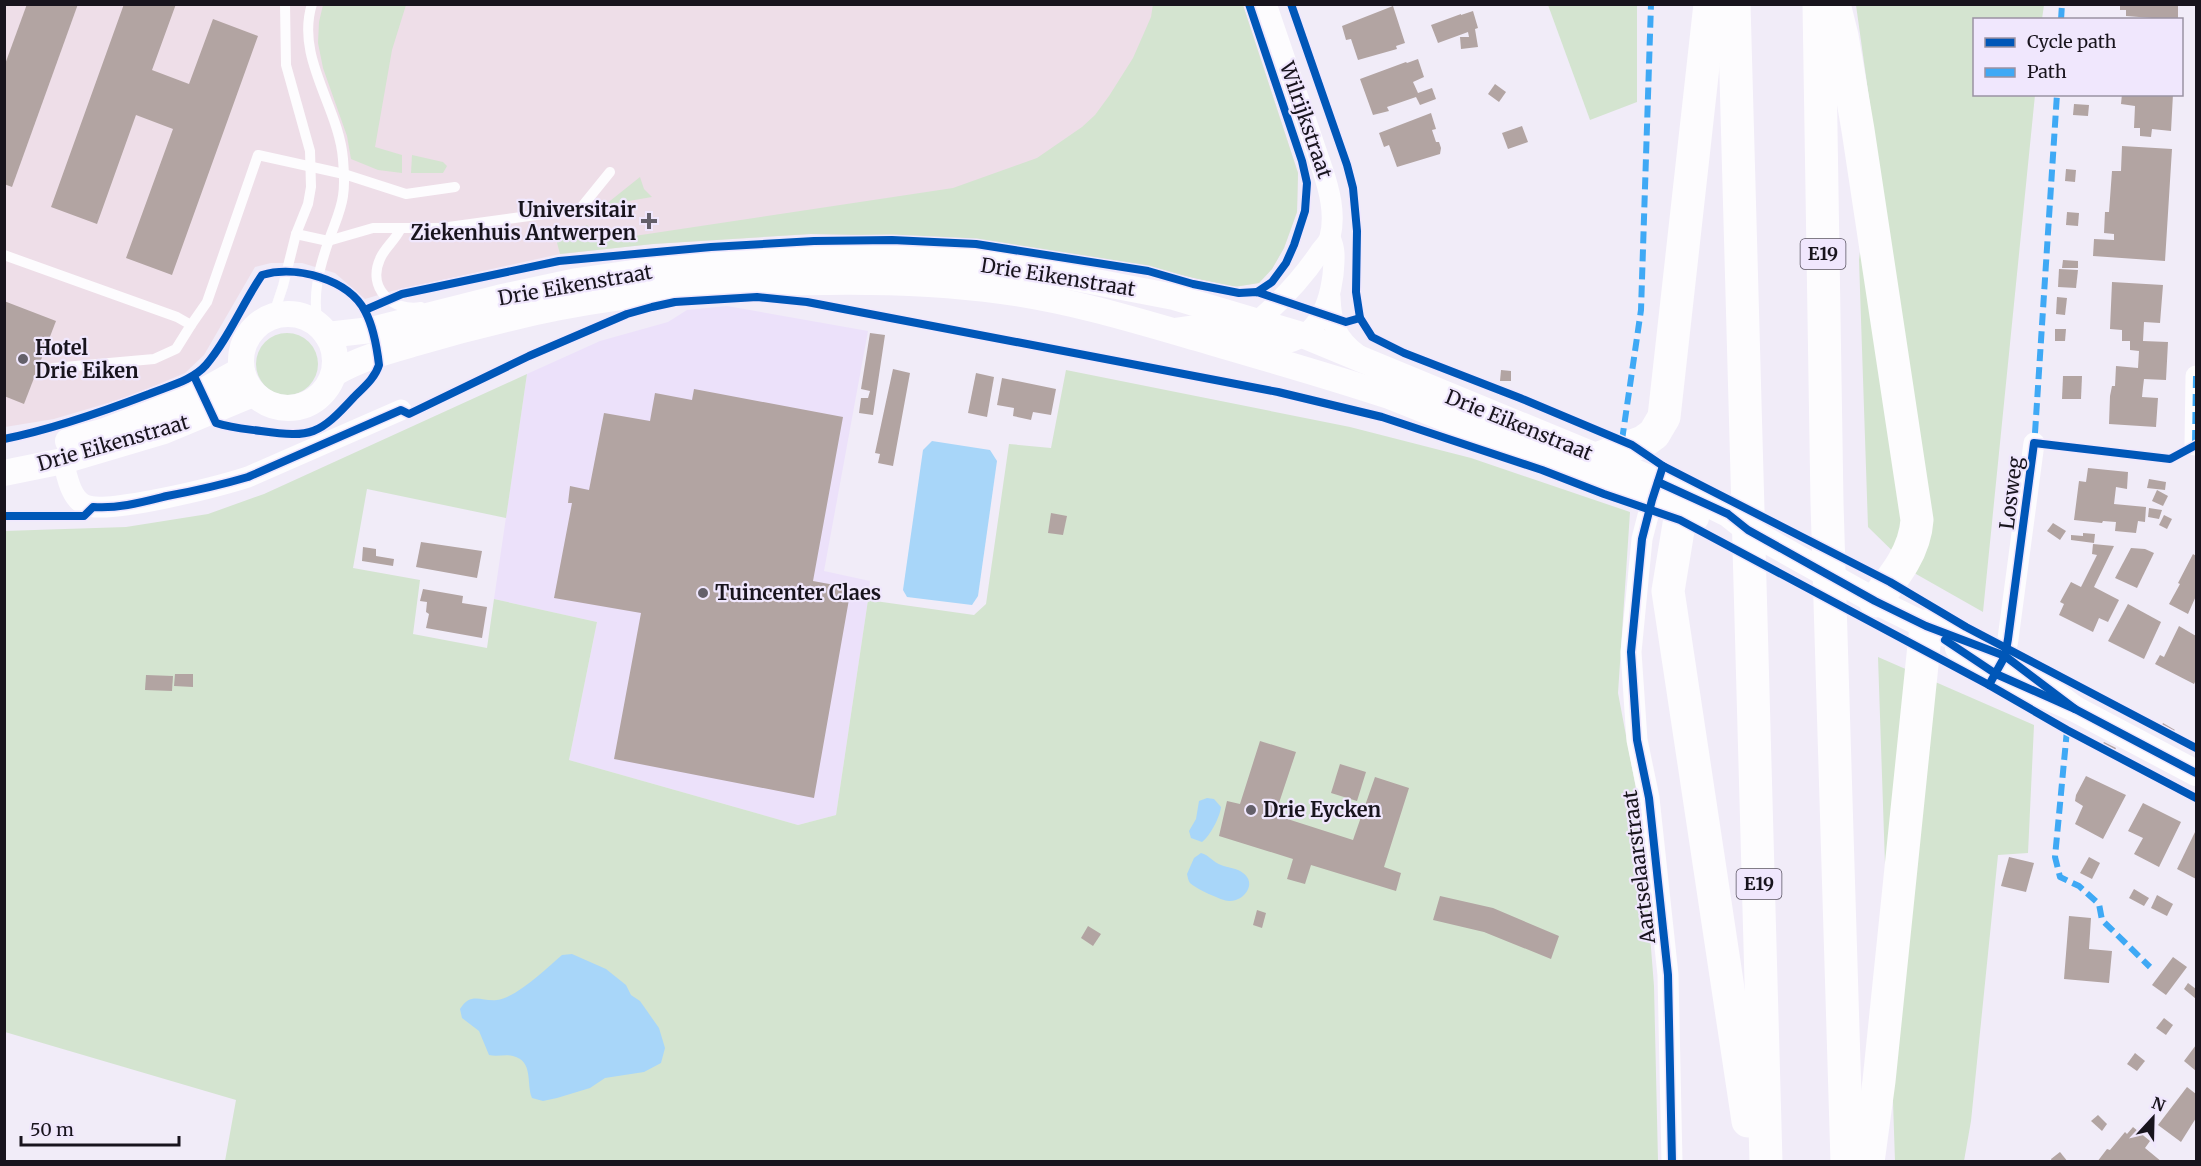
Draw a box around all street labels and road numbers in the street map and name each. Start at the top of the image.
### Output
street label: Wilrijkstraat [1274,57,1338,182]
road number: E19 [1800,239,1846,269]
street label: Drie Eikenstraat [979,252,1137,301]
street label: Drie Eikenstraat [496,259,654,310]
street label: Drie Eikenstraat [1442,384,1597,466]
street label: Drie Eikenstraat [34,409,192,476]
street label: Losweg [1994,455,2027,531]
street label: Aartselaarstraat [1617,789,1660,946]
road number: E19 [1736,869,1782,899]

